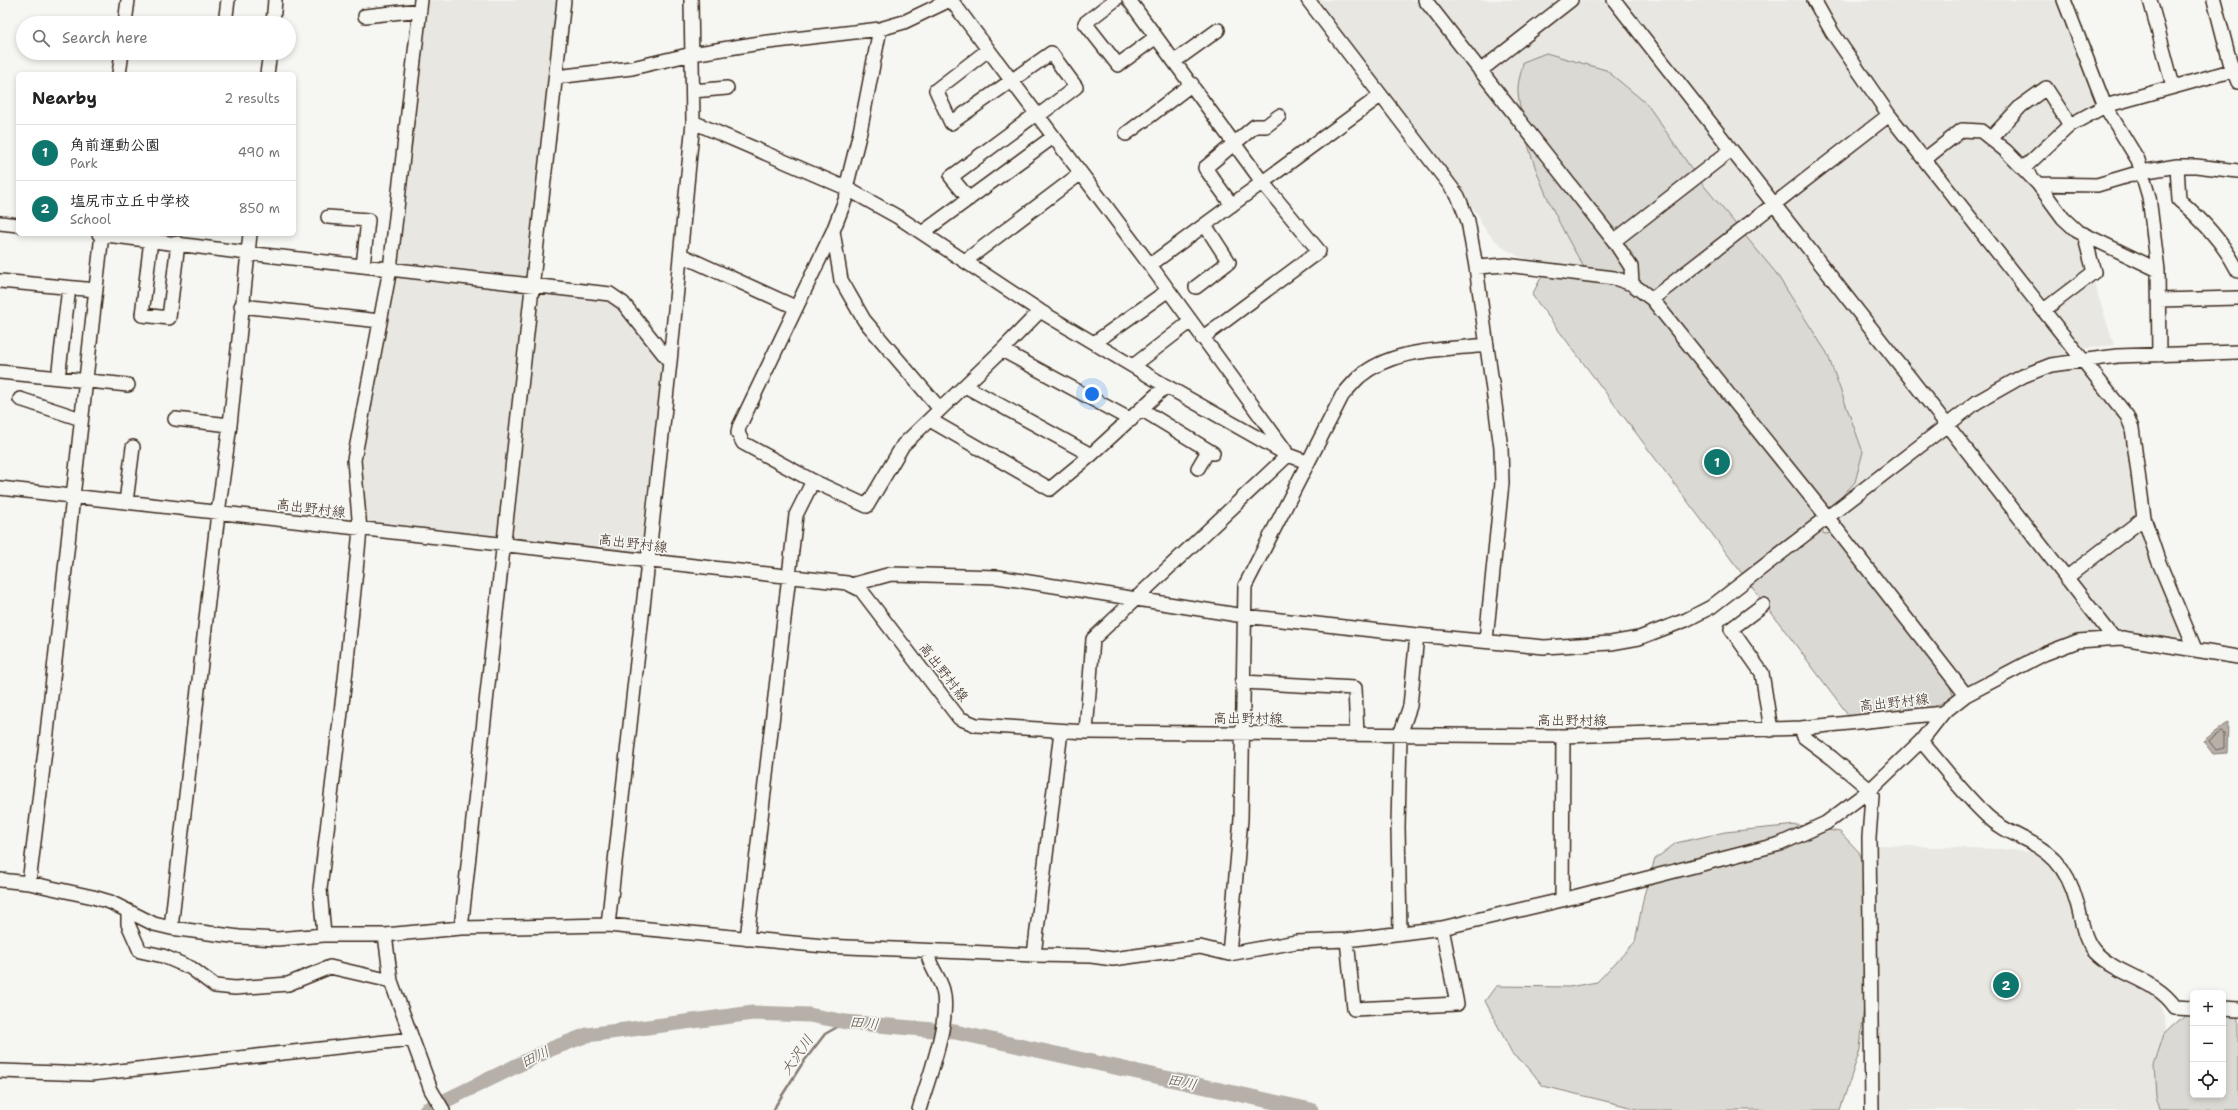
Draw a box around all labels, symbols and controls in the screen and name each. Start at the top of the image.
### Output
search box [16,16,296,60]
icon: search [30,27,52,49]
text: Search here [62,28,148,48]
text: Nearby [32,87,97,109]
text: 2 results [224,90,280,107]
text: 角前運動公園 [70,135,160,155]
text: 1 [42,144,48,161]
text: 490 m [238,144,280,161]
text: Park [70,155,98,172]
text: 塩尻市立丘中学校 [70,191,190,211]
text: 2 [40,200,50,217]
text: 850 m [239,200,280,217]
text: School [70,211,111,228]
your location [1082,384,1102,404]
pin: 1 [1704,447,1730,477]
street label: 高出野村線 [275,495,347,521]
street label: 高出野村線 [597,530,669,556]
street label: 高出野村線 [915,639,973,705]
street label: 高出野村線 [1858,689,1930,715]
street label: 高出野村線 [1213,709,1283,727]
street label: 高出野村線 [1537,711,1607,729]
pin: 2 [1993,970,2019,1000]
map controls [2190,990,2226,1098]
button: + [2190,990,2226,1026]
water label: 田川 [848,1011,880,1035]
button: − [2190,1026,2226,1062]
water label: 大沢川 [776,1031,818,1079]
water label: 田川 [517,1041,553,1073]
button: locate [2190,1062,2226,1098]
water label: 田川 [1165,1069,1199,1095]

